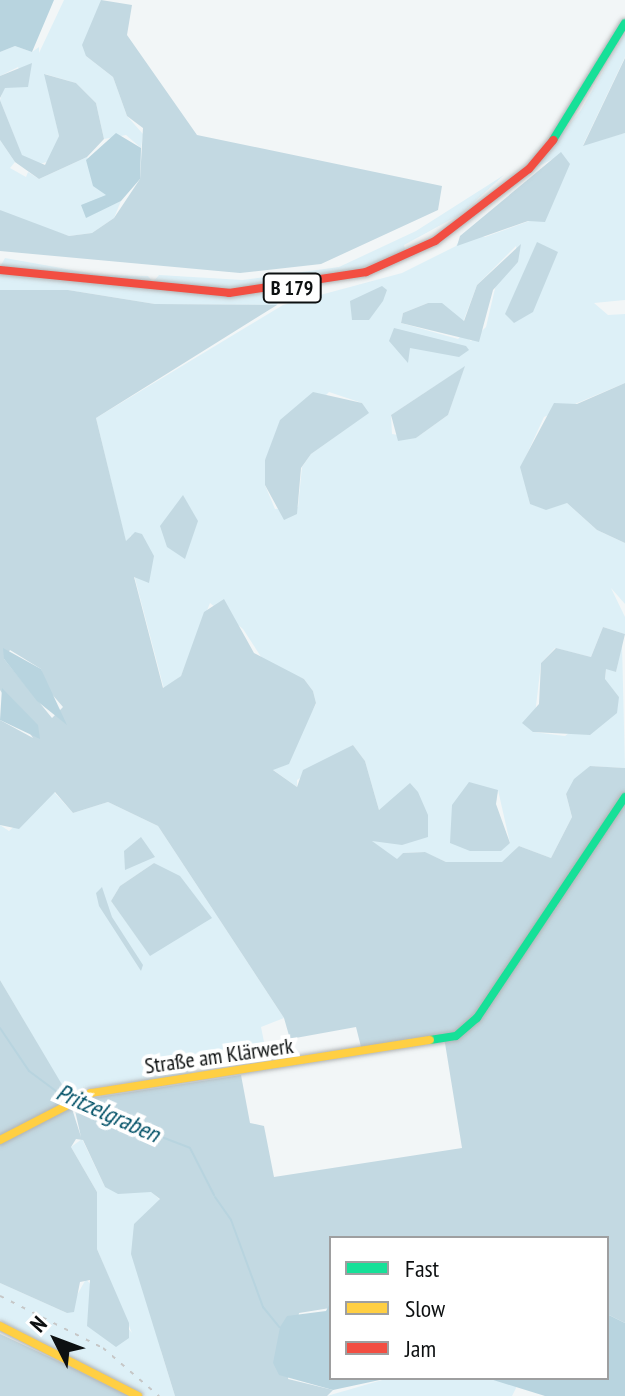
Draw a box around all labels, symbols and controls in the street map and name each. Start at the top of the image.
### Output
road number: B 179 [262,272,322,304]
street label: Straße am Klärwerk [143,1033,295,1079]
water label: Pritzelgraben [52,1078,164,1148]
legend [329,1236,609,1380]
text: Fast [405,1253,439,1284]
text: Slow [405,1293,445,1324]
north arrow [16,1300,96,1380]
text: N [24,1310,53,1338]
text: Jam [405,1333,436,1364]

